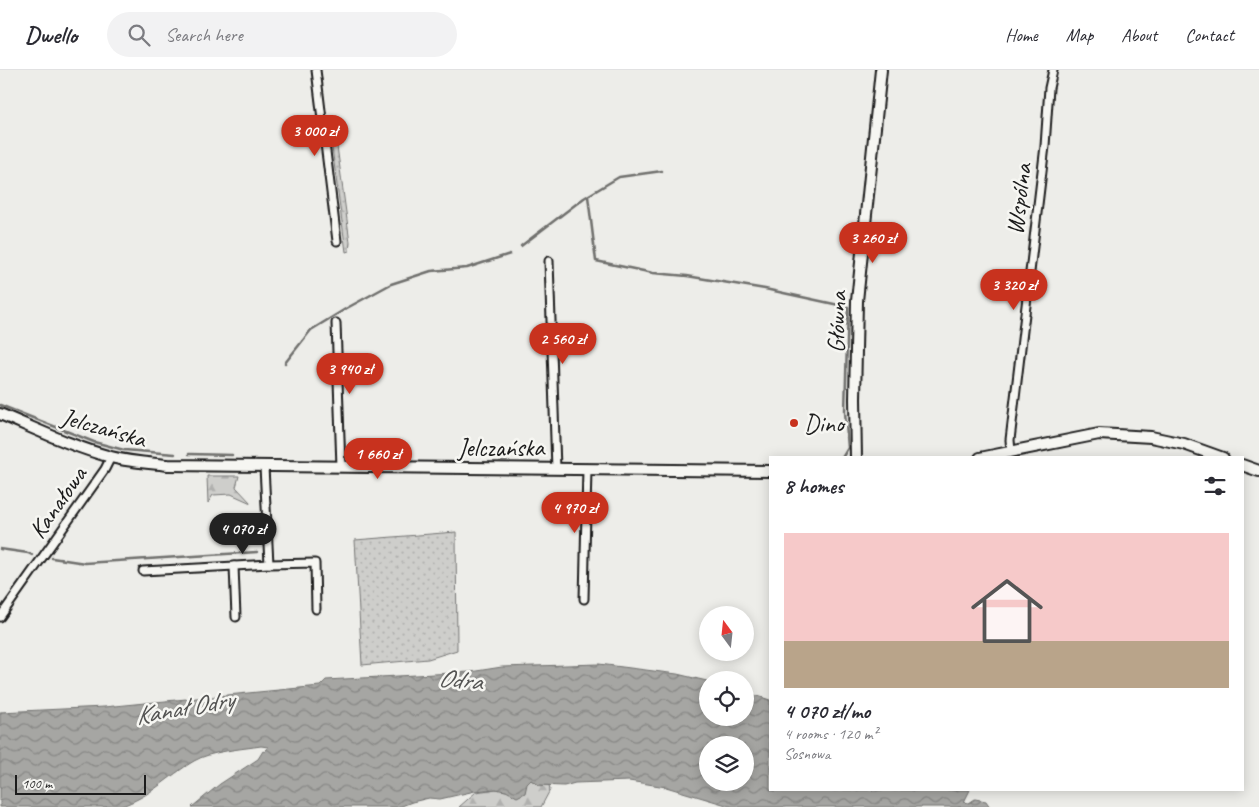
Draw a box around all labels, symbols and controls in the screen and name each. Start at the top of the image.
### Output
search box [107,12,457,57]
text: Dwello [25,20,77,50]
icon: search [125,21,153,49]
text: Search here [165,23,243,47]
text: Home [1005,24,1038,46]
text: Map [1066,24,1093,46]
text: About [1121,24,1157,46]
text: Contact [1185,24,1234,46]
pin: 3 000 zł [263,114,367,157]
text: 3 000 zł [292,121,338,141]
street label: Wspólna [999,160,1039,236]
pin: 3 260 zł [821,222,925,264]
text: 3 260 zł [850,228,896,248]
pin: 3 320 zł [962,268,1066,311]
text: 3 320 zł [991,275,1037,295]
street label: Główna [820,289,854,353]
pin: 2 560 zł [511,322,615,365]
text: 2 560 zł [540,329,586,349]
pin: 3 940 zł [298,352,402,395]
text: 3 940 zł [328,359,373,379]
street label: Jelczańska [57,400,152,456]
place label: Dino [804,408,847,440]
marker: Dino [788,417,800,429]
street label: Jelczańska [457,432,546,464]
pin: 1 660 zł [326,438,430,480]
text: 1 660 zł [355,444,401,464]
street label: Kanałowa [22,459,95,545]
icon: filters [1201,472,1229,500]
text: 8 homes [784,473,843,499]
pin: 4 970 zł [523,492,627,534]
text: 4 970 zł [553,498,597,518]
pin: 4 070 zł [191,512,295,555]
text: 4 070 zł [220,519,266,539]
icon: home [962,566,1052,656]
north arrow [699,606,754,661]
map controls [699,606,754,791]
water label: Odra [437,661,486,698]
button: locate [699,671,754,726]
water label: Kanał Odry [133,682,240,732]
text: 4 070 zł/mo [784,698,870,724]
text: 4 rooms · 120 m² [784,724,878,744]
button: layers [699,736,754,791]
text: Sosnowa [784,744,830,764]
scale bar [15,772,146,795]
text: 100 m [22,775,52,792]

